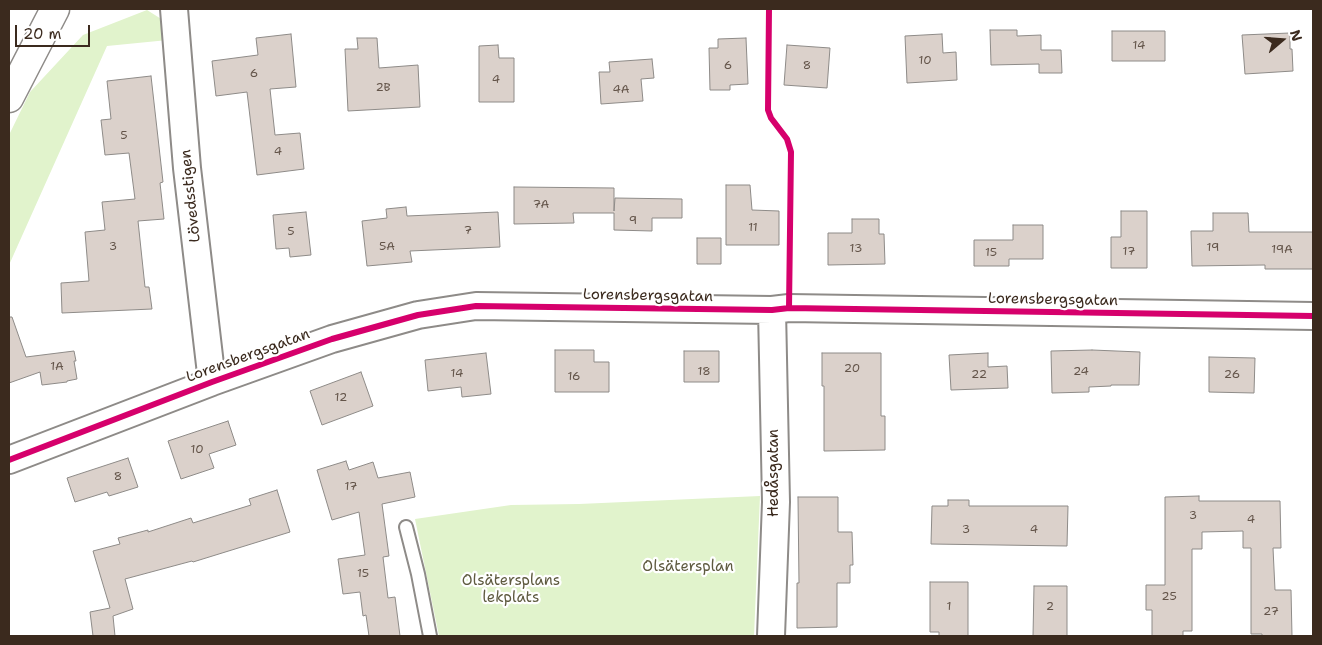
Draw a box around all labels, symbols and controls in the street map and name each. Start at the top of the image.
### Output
scale bar [18,15,92,47]
north arrow [1257,15,1307,65]
text: 20 m [23,24,62,44]
text: N [1286,27,1307,43]
house number: 14 [1133,39,1145,53]
house number: 10 [918,54,932,68]
house number: 6 [724,59,732,73]
house number: 8 [803,59,811,73]
house number: 6 [250,67,258,81]
house number: 4 [492,73,500,87]
house number: 2B [375,81,391,95]
house number: 4A [612,83,630,97]
house number: 5 [120,129,128,143]
house number: 4 [274,145,282,159]
street label: Lövedsstigen [177,149,205,243]
house number: 7A [533,198,549,212]
house number: 9 [629,214,637,228]
house number: 11 [748,221,758,235]
house number: 7 [464,224,472,238]
house number: 5 [287,225,295,239]
house number: 3 [109,240,117,254]
house number: 5A [379,240,395,254]
house number: 19 [1207,241,1219,255]
house number: 13 [850,242,862,256]
house number: 19A [1271,243,1293,257]
house number: 17 [1123,245,1135,259]
house number: 15 [985,246,997,260]
street label: Lorensbergsgatan [583,286,713,306]
street label: Lorensbergsgatan [988,290,1118,310]
street label: Lorensbergsgatan [184,325,312,387]
house number: 1A [50,360,64,374]
house number: 20 [844,362,860,376]
house number: 18 [697,365,711,379]
house number: 24 [1073,365,1089,379]
house number: 14 [451,367,463,381]
house number: 22 [971,368,987,382]
house number: 26 [1224,368,1240,382]
house number: 16 [567,370,581,384]
house number: 12 [335,391,347,405]
street label: Hedåsgatan [765,429,783,517]
house number: 10 [190,443,204,457]
house number: 8 [114,470,122,484]
house number: 17 [345,480,357,494]
house number: 3 [1189,509,1197,523]
house number: 4 [1247,513,1255,527]
house number: 3 [962,523,970,537]
house number: 4 [1030,523,1038,537]
park label: Olsätersplan [642,558,734,576]
house number: 15 [357,567,369,581]
park label: Olsätersplans lekplats [462,572,560,607]
house number: 25 [1161,590,1177,604]
house number: 1 [946,600,952,614]
house number: 2 [1046,600,1054,614]
house number: 27 [1263,605,1279,619]

